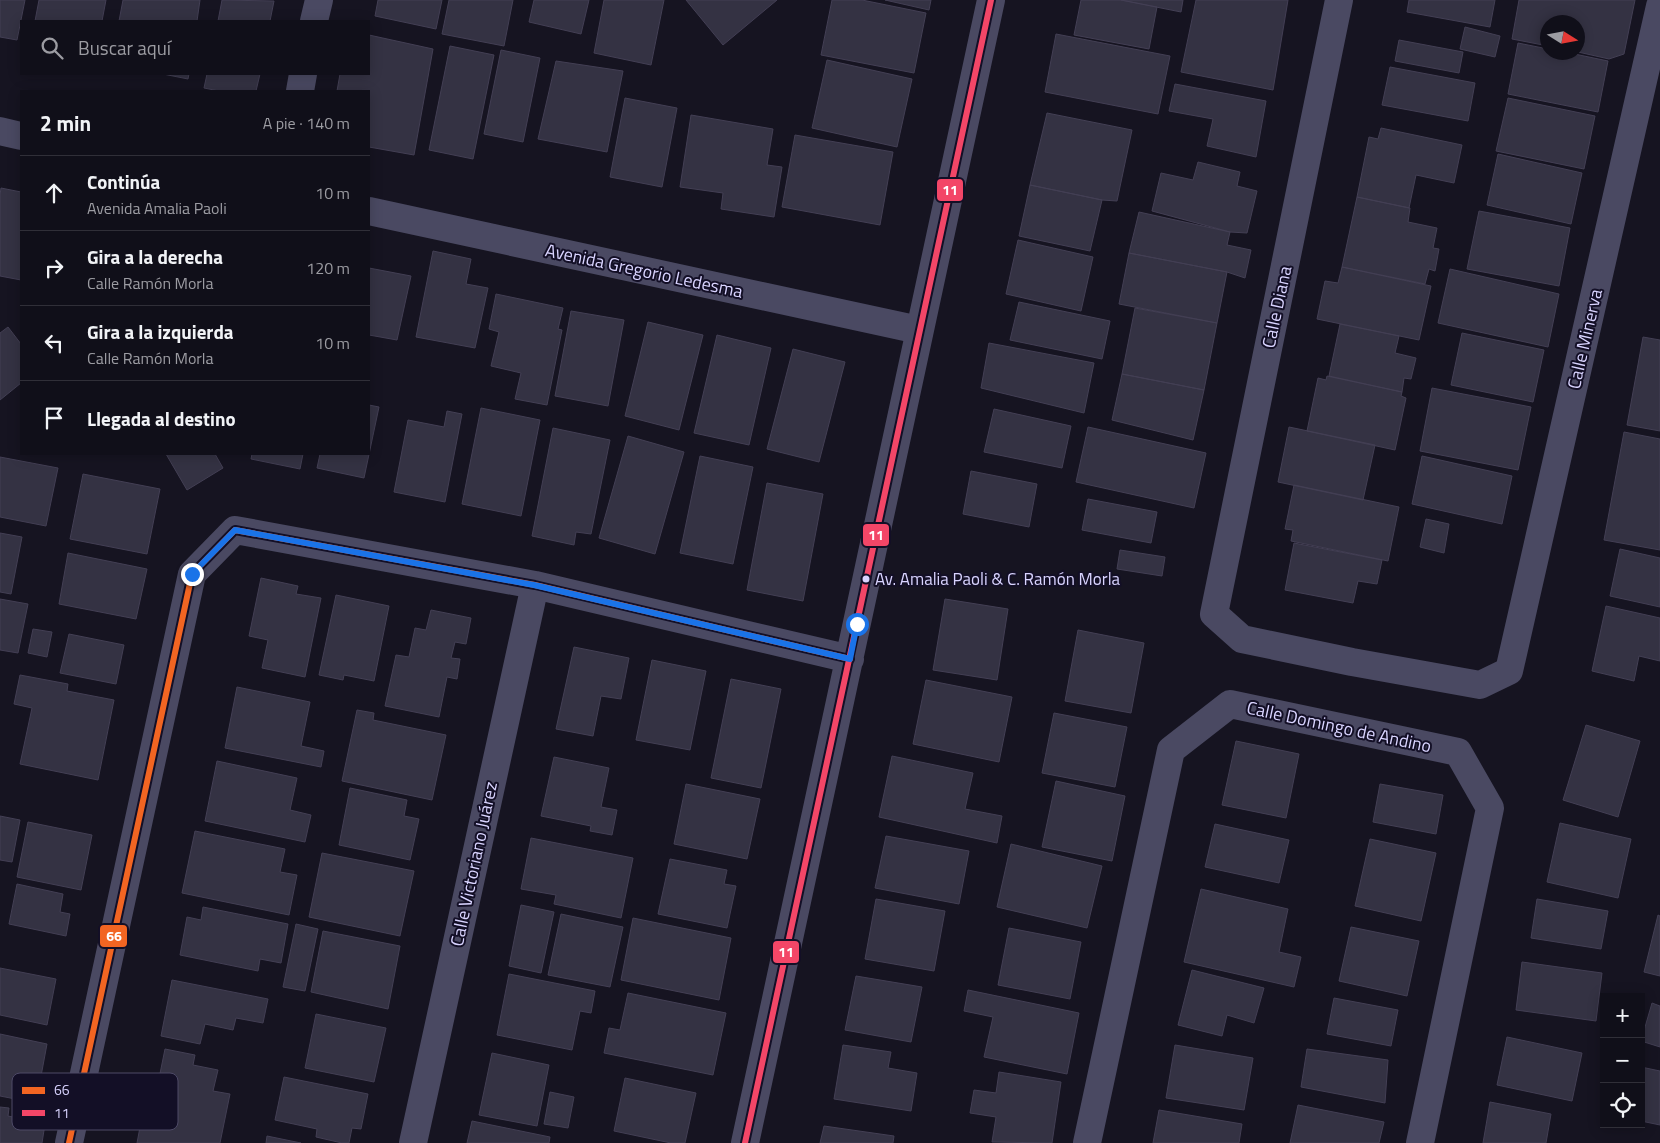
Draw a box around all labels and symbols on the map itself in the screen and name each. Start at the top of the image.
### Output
north arrow [1540,15,1585,60]
line badge: 11 [936,178,964,202]
text: 11 [942,179,958,200]
street label: Avenida Gregorio Ledesma [543,236,745,305]
street label: Calle Diana [1255,263,1298,351]
street label: Calle Minerva [1560,286,1609,392]
line badge: 11 [862,523,890,547]
text: 11 [868,524,884,545]
route end [181,563,204,586]
place label: Av. Amalia Paoli & C. Ramón Morla [875,566,1121,592]
marker: Av. Amalia Paoli & C. Ramón Morla [861,574,871,584]
route start [846,613,869,636]
street label: Calle Domingo de Andino [1244,694,1434,759]
street label: Calle Victoriano Juárez [443,779,504,949]
line badge: 66 [99,924,128,948]
text: 66 [106,925,122,946]
line badge: 11 [772,940,800,964]
text: 11 [778,941,794,962]
legend [12,1073,178,1130]
text: 66 [54,1079,70,1100]
text: 11 [54,1102,70,1123]

